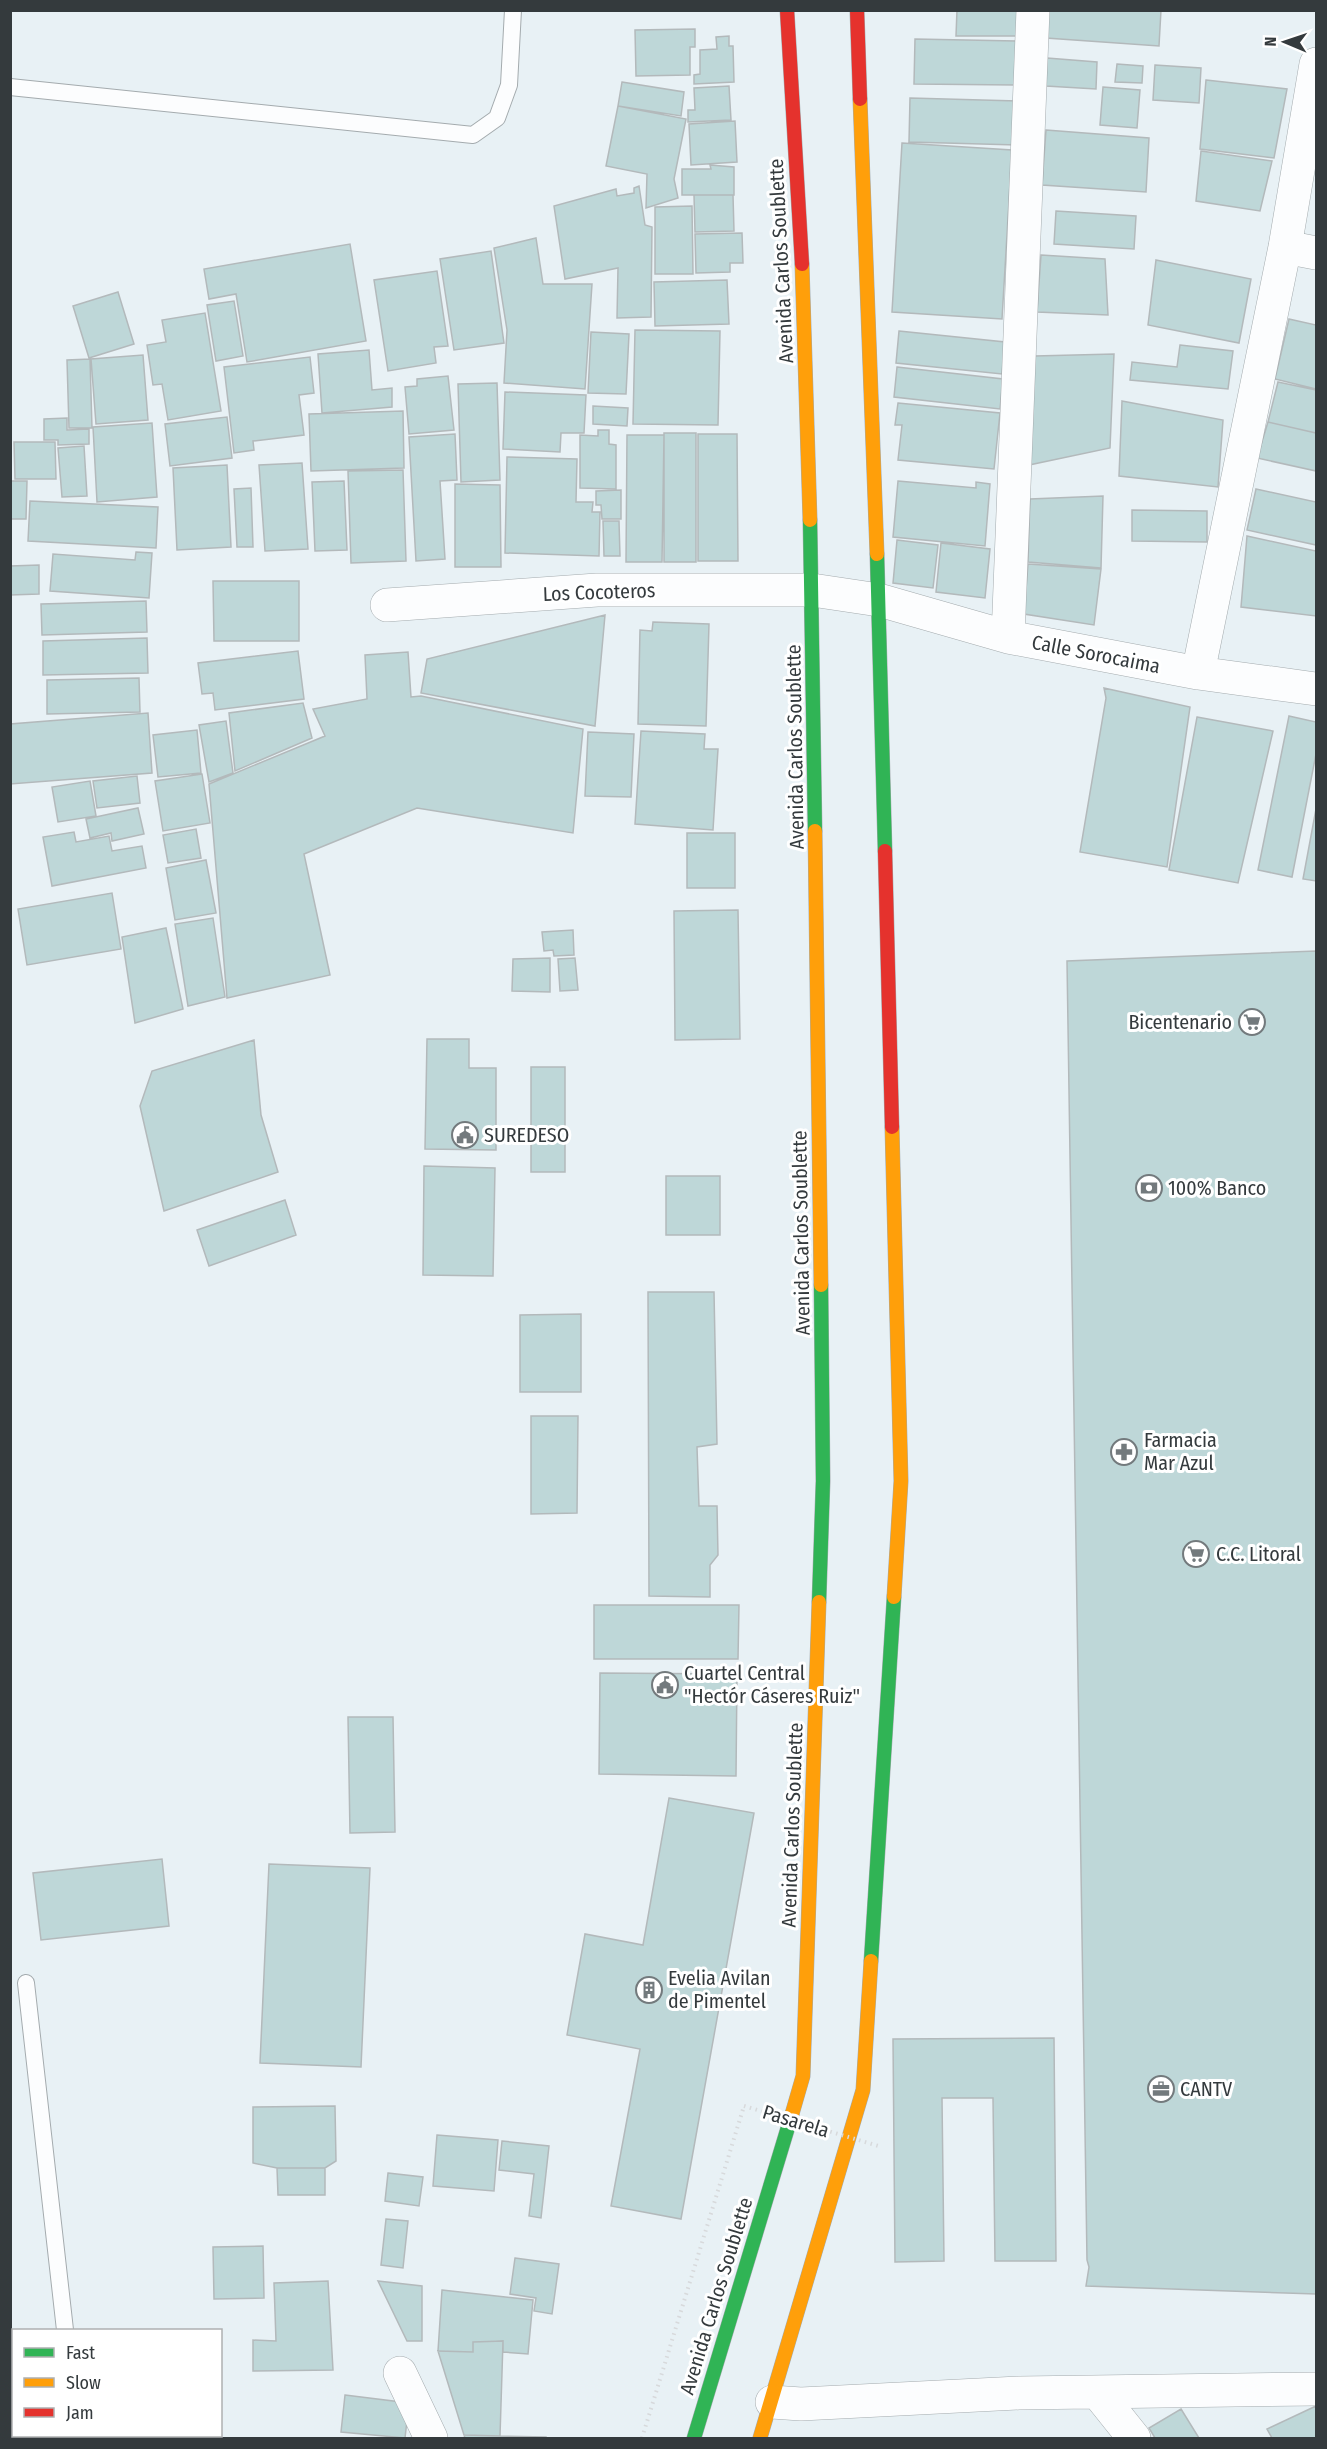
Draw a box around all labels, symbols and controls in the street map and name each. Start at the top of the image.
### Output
north arrow [1255,12,1315,72]
text: N [1261,36,1280,47]
street label: Avenida Carlos Soublette [764,158,798,364]
street label: Los Cocoteros [542,578,656,606]
street label: Calle Sorocaima [1030,630,1162,678]
street label: Avenida Carlos Soublette [781,644,809,850]
supermarket icon: Bicentenario [1237,1007,1267,1037]
place label: Bicentenario [1128,1010,1232,1034]
public building icon: SUREDESO [450,1120,480,1150]
place label: SUREDESO [484,1123,569,1147]
street label: Avenida Carlos Soublette [787,1130,815,1336]
bank icon: 100% Banco [1134,1173,1164,1203]
place label: 100% Banco [1168,1176,1266,1200]
place label: Farmacia Mar Azul [1144,1428,1217,1475]
pharmacy icon: Farmacia Mar Azul [1109,1437,1139,1467]
supermarket icon: C.C. Litoral [1181,1539,1211,1569]
place label: C.C. Litoral [1216,1542,1301,1566]
place label: Cuartel Central "Hectór Cáseres Ruiz" [684,1661,860,1708]
public building icon: Cuartel Central "Hectór Cáseres Ruiz" [650,1670,680,1700]
street label: Avenida Carlos Soublette [776,1722,808,1928]
place label: Evelia Avilan de Pimentel [668,1966,770,2013]
building icon: Evelia Avilan de Pimentel [634,1975,664,2005]
office icon: CANTV [1146,2074,1176,2104]
place label: CANTV [1180,2077,1233,2101]
street label: Pasarela [760,2100,832,2142]
street label: Avenida Carlos Soublette [675,2194,757,2398]
legend [12,2329,222,2437]
text: Fast [66,2342,95,2364]
text: Slow [66,2372,101,2394]
text: Jam [66,2402,94,2424]

